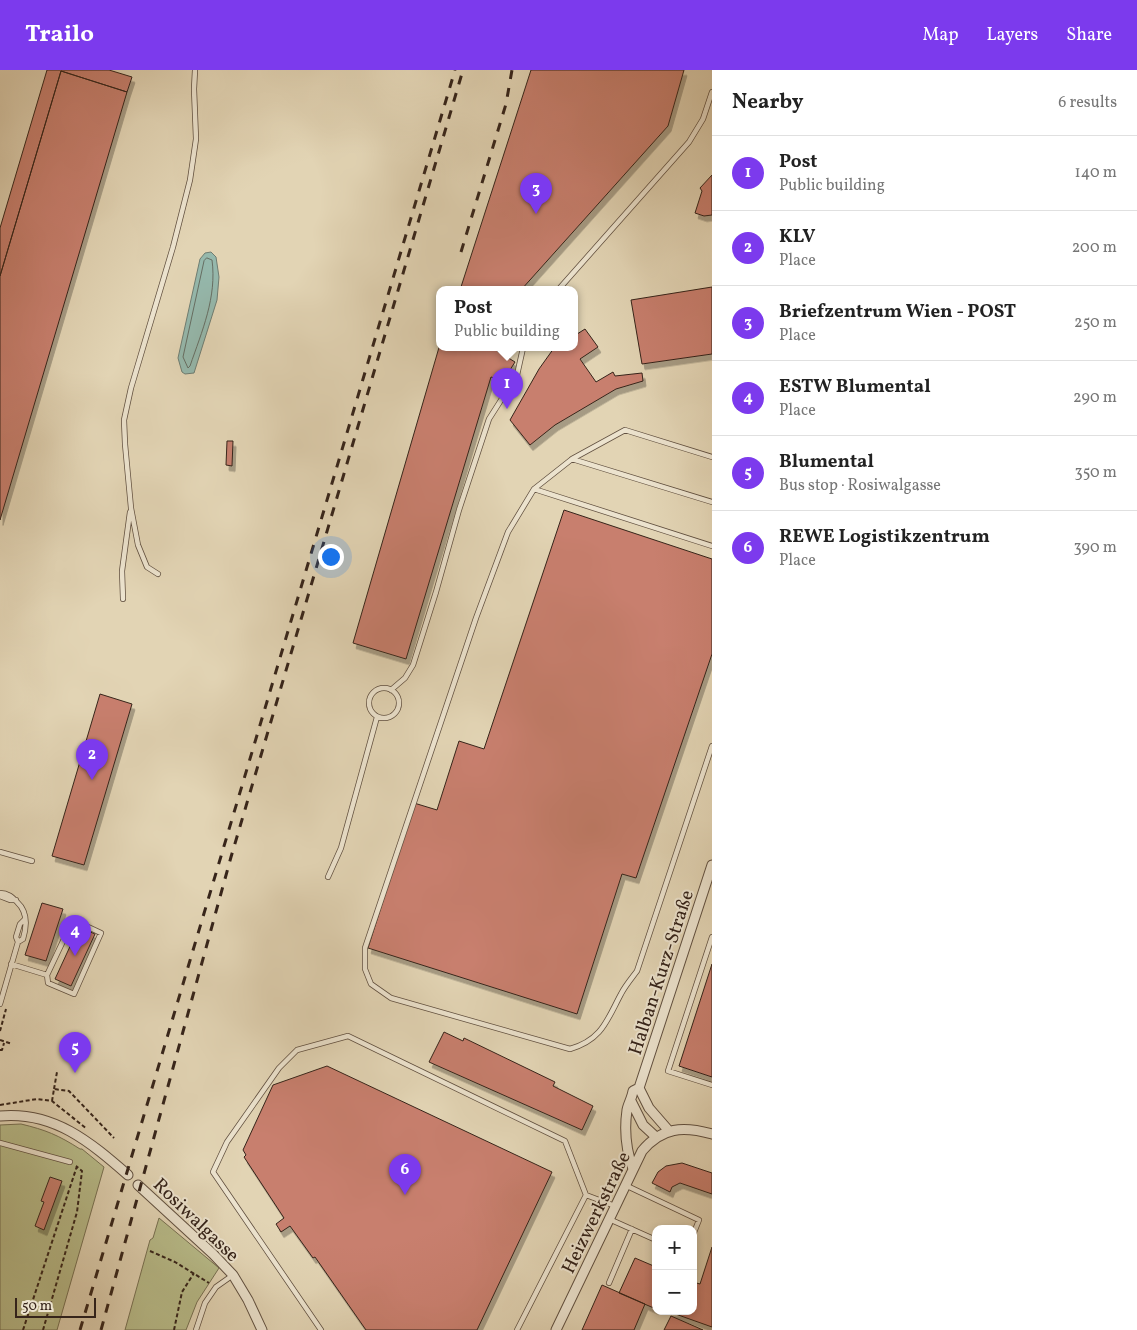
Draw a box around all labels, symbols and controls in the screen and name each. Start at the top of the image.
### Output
text: Trailo [25,18,94,52]
text: Map [922,23,958,48]
text: Layers [986,23,1038,48]
text: Share [1066,23,1112,48]
text: Nearby [732,88,803,117]
text: 6 results [1058,92,1117,114]
text: Post [779,149,817,175]
text: 1 [745,162,751,184]
text: 140 m [1075,162,1117,184]
pin: 3 [520,173,552,214]
text: Public building [779,175,885,197]
text: KLV [779,224,816,250]
text: 2 [744,237,752,259]
text: 200 m [1072,237,1117,259]
text: Place [779,250,816,272]
popup [436,286,578,351]
text: Post [454,295,492,321]
text: Briefzentrum Wien - POST [779,299,1016,325]
text: 3 [744,312,752,334]
text: 250 m [1074,312,1117,334]
text: Public building [454,321,560,343]
text: Place [779,325,816,347]
pin: 1 [491,368,523,409]
text: ESTW Blumental [779,374,931,400]
text: 4 [743,387,753,409]
text: 290 m [1073,387,1117,409]
text: Place [779,400,816,422]
text: Blumental [779,449,874,475]
text: 5 [744,462,752,484]
text: 350 m [1074,462,1117,484]
text: Bus stop · Rosiwalgasse [779,475,941,497]
text: REWE Logistikzentrum [779,524,990,550]
text: 6 [744,537,752,559]
text: 390 m [1074,537,1117,559]
your location [318,544,344,570]
text: Place [779,550,816,572]
pin: 2 [76,739,108,780]
street label: Halban-Kurz-Straße [623,887,701,1058]
pin: 4 [59,915,91,956]
pin: 5 [59,1032,91,1073]
street label: Heizwerkstraße [556,1147,638,1278]
pin: 6 [389,1154,421,1195]
street label: Rosiwalgasse [147,1173,245,1268]
map controls [652,1225,697,1315]
button: + [652,1225,697,1270]
button: − [652,1270,697,1315]
scale bar [15,1295,96,1318]
text: 50 m [22,1297,52,1316]

